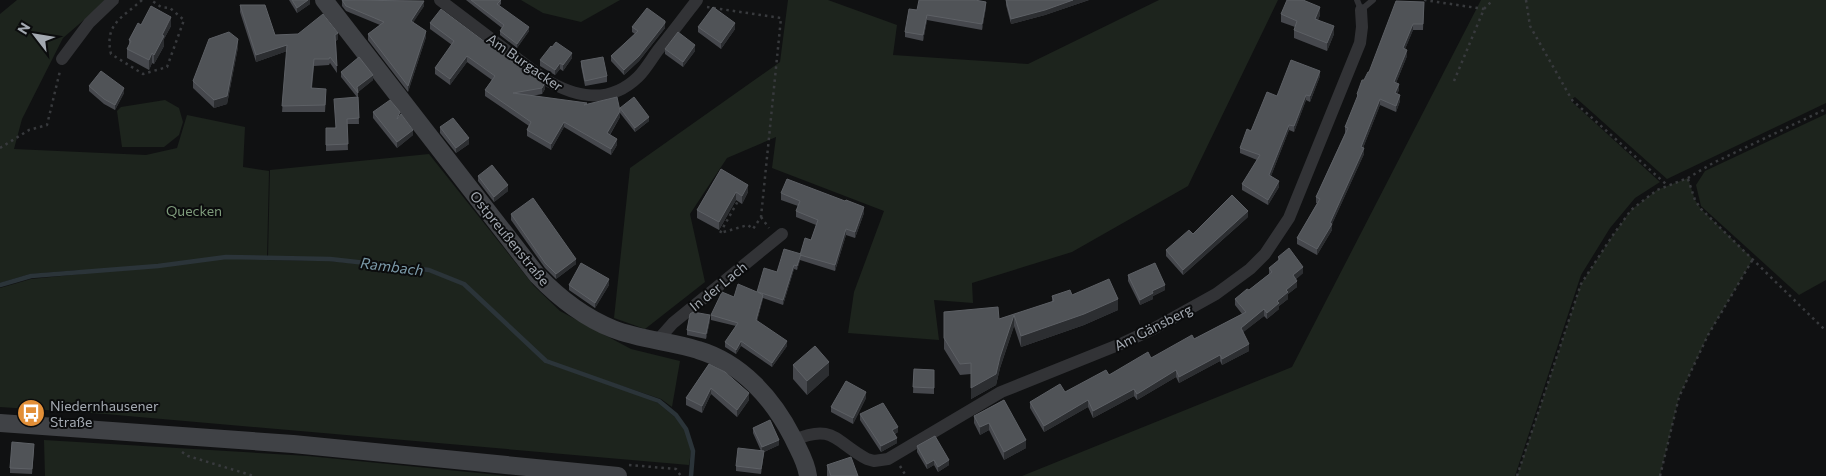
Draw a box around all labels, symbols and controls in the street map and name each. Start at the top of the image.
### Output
north arrow [10,10,60,60]
text: N [13,19,33,37]
street label: Am Burgacker [484,30,567,95]
street label: Ostpreußenstraße [467,187,553,289]
park label: Quecken [166,202,222,219]
water label: Rambach [359,253,425,279]
street label: In der Lach [686,258,750,314]
street label: Am Gänsberg [1111,300,1195,354]
place label: Niedernhausener Straße [50,397,159,430]
bus stop icon: Niedernhausener Straße [16,398,46,428]

